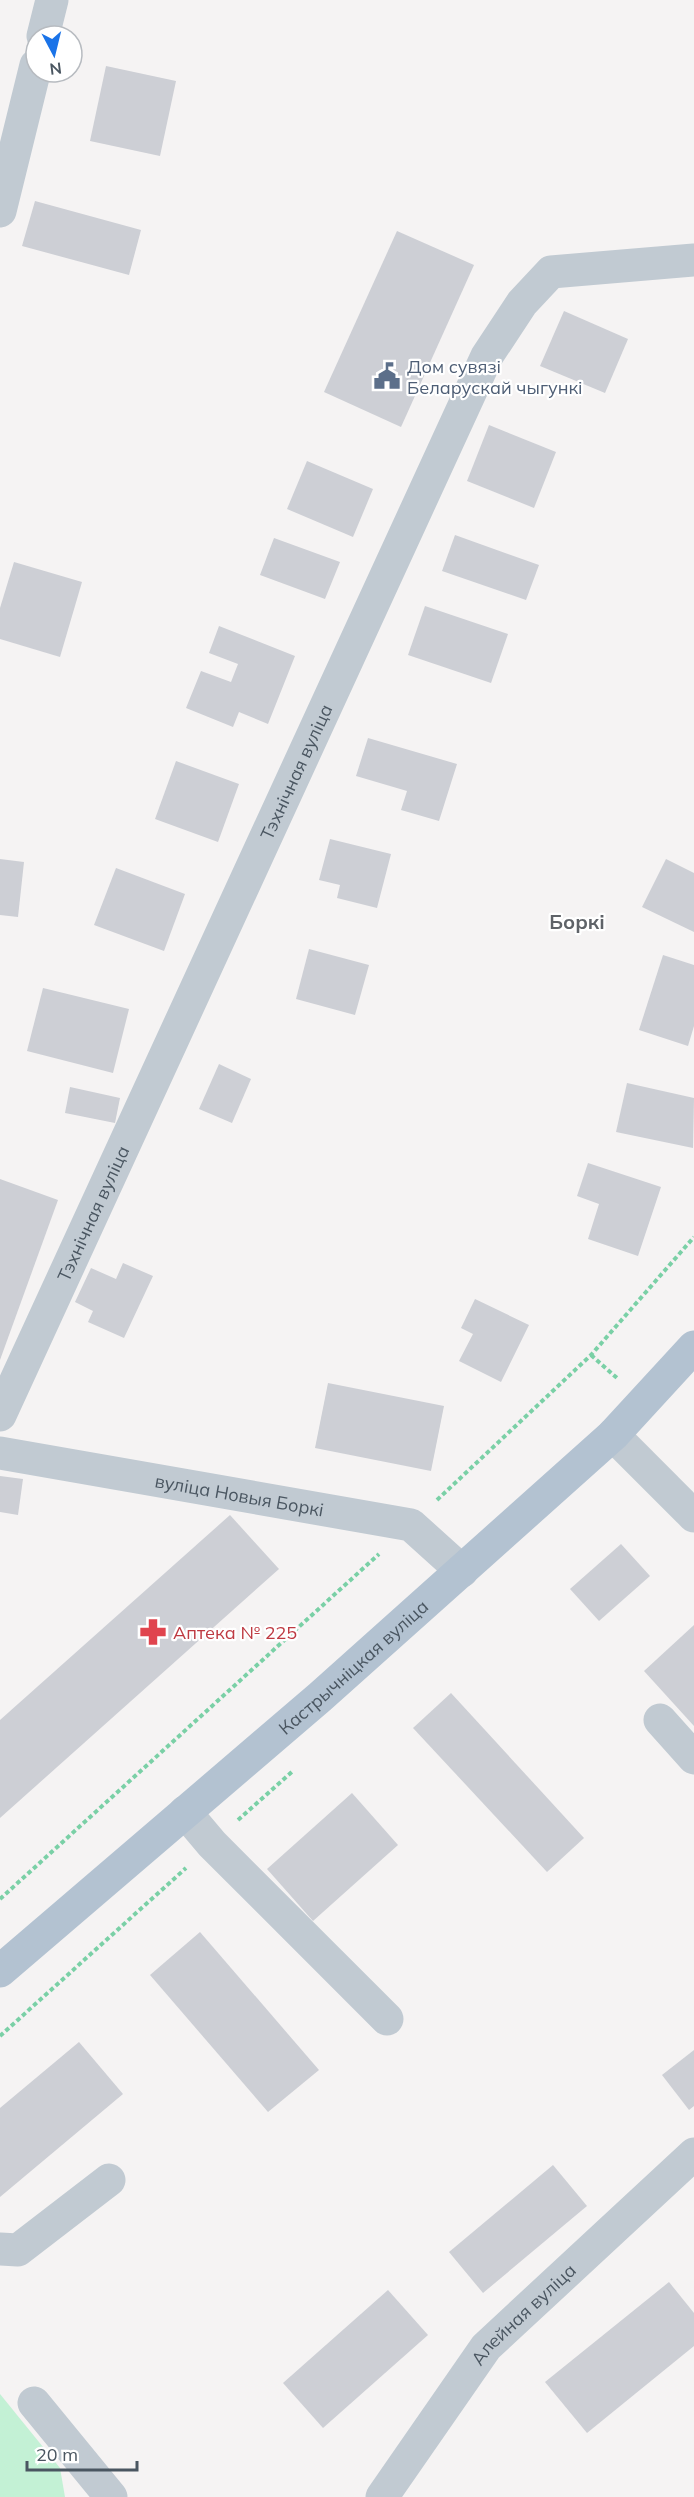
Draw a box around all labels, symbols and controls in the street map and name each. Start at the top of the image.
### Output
north arrow [24,24,84,84]
text: N [49,58,63,80]
place label: Дом сувязі Беларускай чыгункі [407,355,583,399]
public building icon: Дом сувязі Беларускай чыгункі [372,361,402,391]
street label: Тэхнічная вуліца [255,700,337,843]
district label: Боркі [549,909,605,934]
street label: Тэхнічная вуліца [52,1142,134,1285]
street label: вуліца Новыя Боркі [153,1469,326,1521]
street label: Кастрычніцкая вуліца [273,1594,433,1739]
pharmacy icon: Аптека № 225 [138,1617,168,1647]
place label: Аптека № 225 [173,1621,297,1644]
street label: Алейная вуліца [466,2258,580,2369]
scale bar [27,2434,136,2472]
text: 20 m [36,2443,78,2466]

